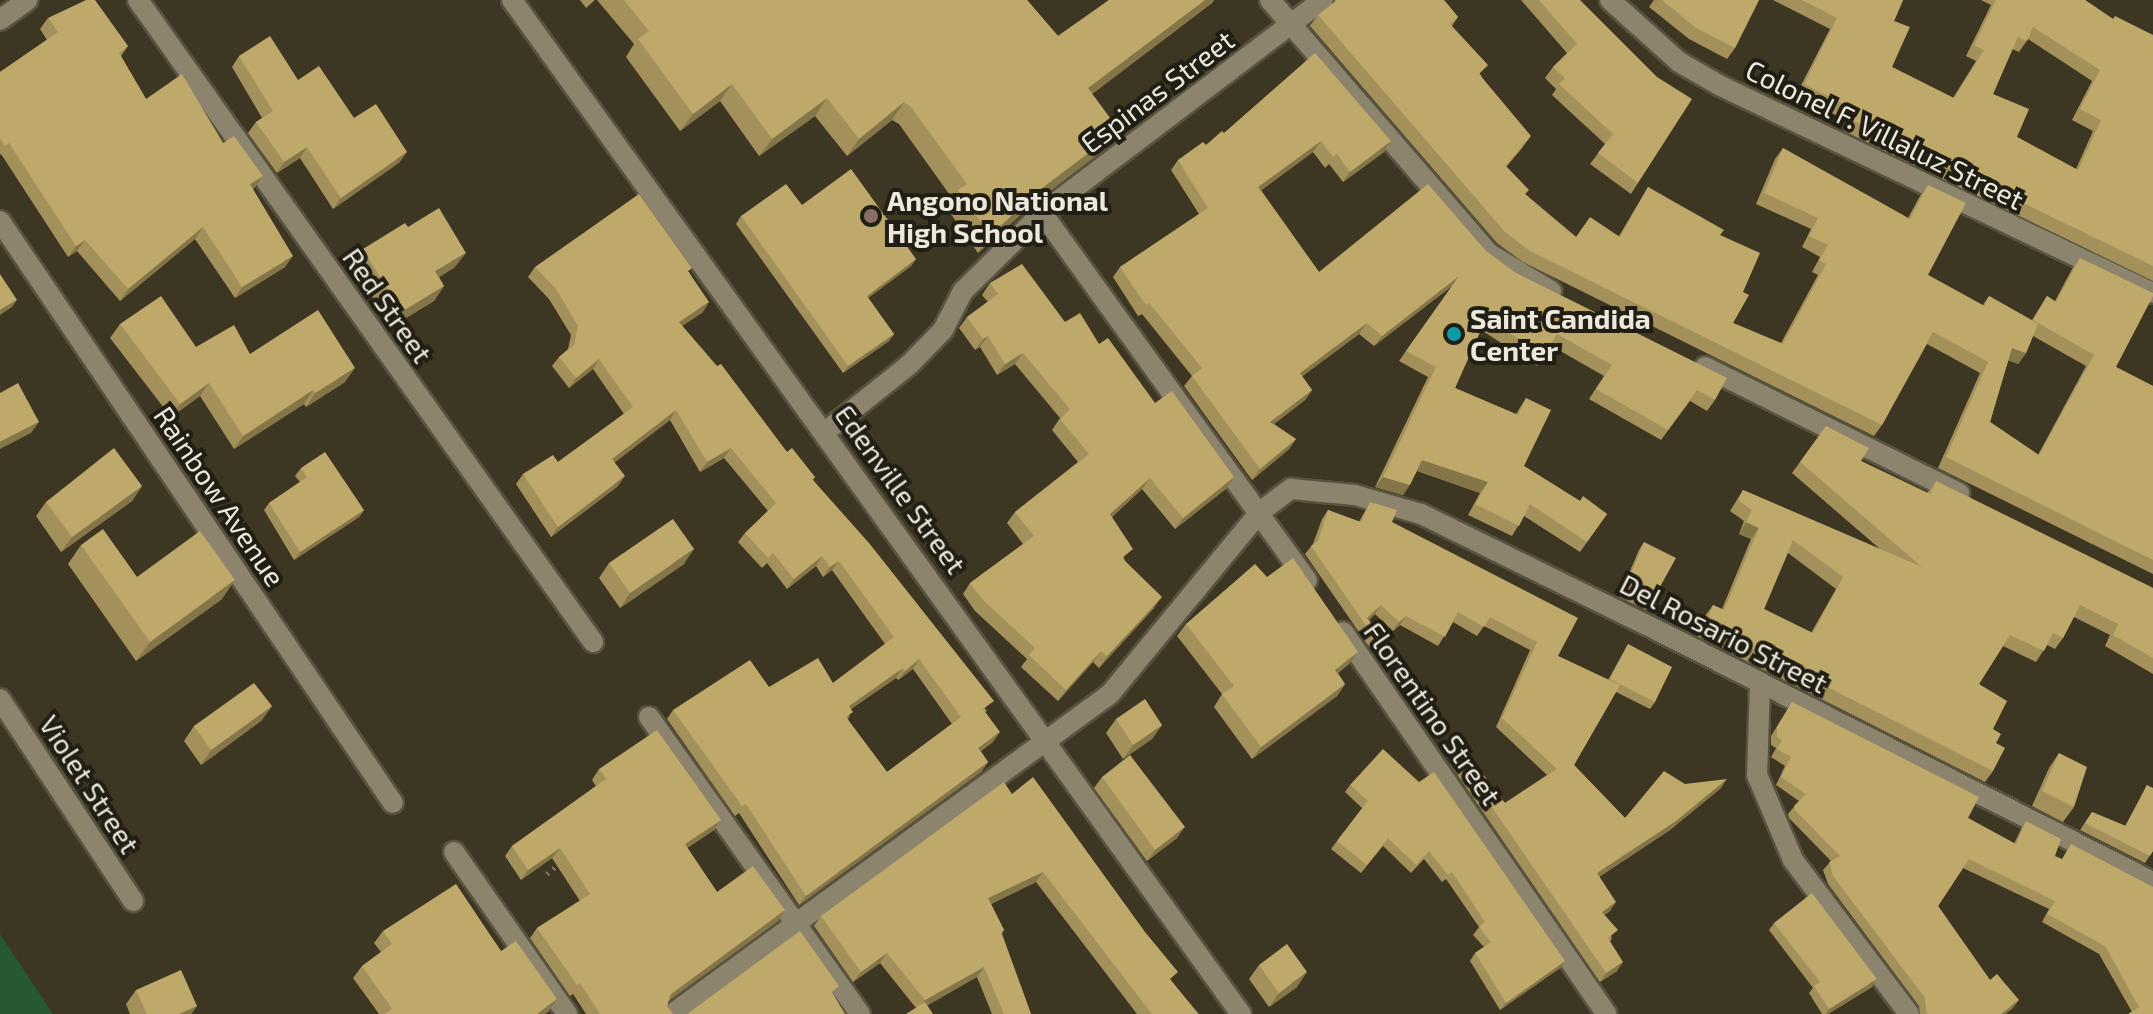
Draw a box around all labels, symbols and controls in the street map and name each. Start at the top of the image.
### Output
street label: Espinas Street [1074,23,1240,159]
street label: Colonel F. Villaluz Street [1740,52,2030,216]
place label: Angono National High School [887,183,1108,249]
marker: Angono National High School [862,207,880,225]
street label: Red Street [336,241,440,369]
place label: Saint Candida Center [1470,301,1651,367]
marker: Saint Candida Center [1445,325,1463,343]
street label: Edenville Street [828,398,974,580]
street label: Rainbow Avenue [147,399,293,593]
street label: Del Rosario Street [1614,566,1834,700]
street label: Florentino Street [1357,615,1509,811]
street label: Violet Street [33,709,147,859]

